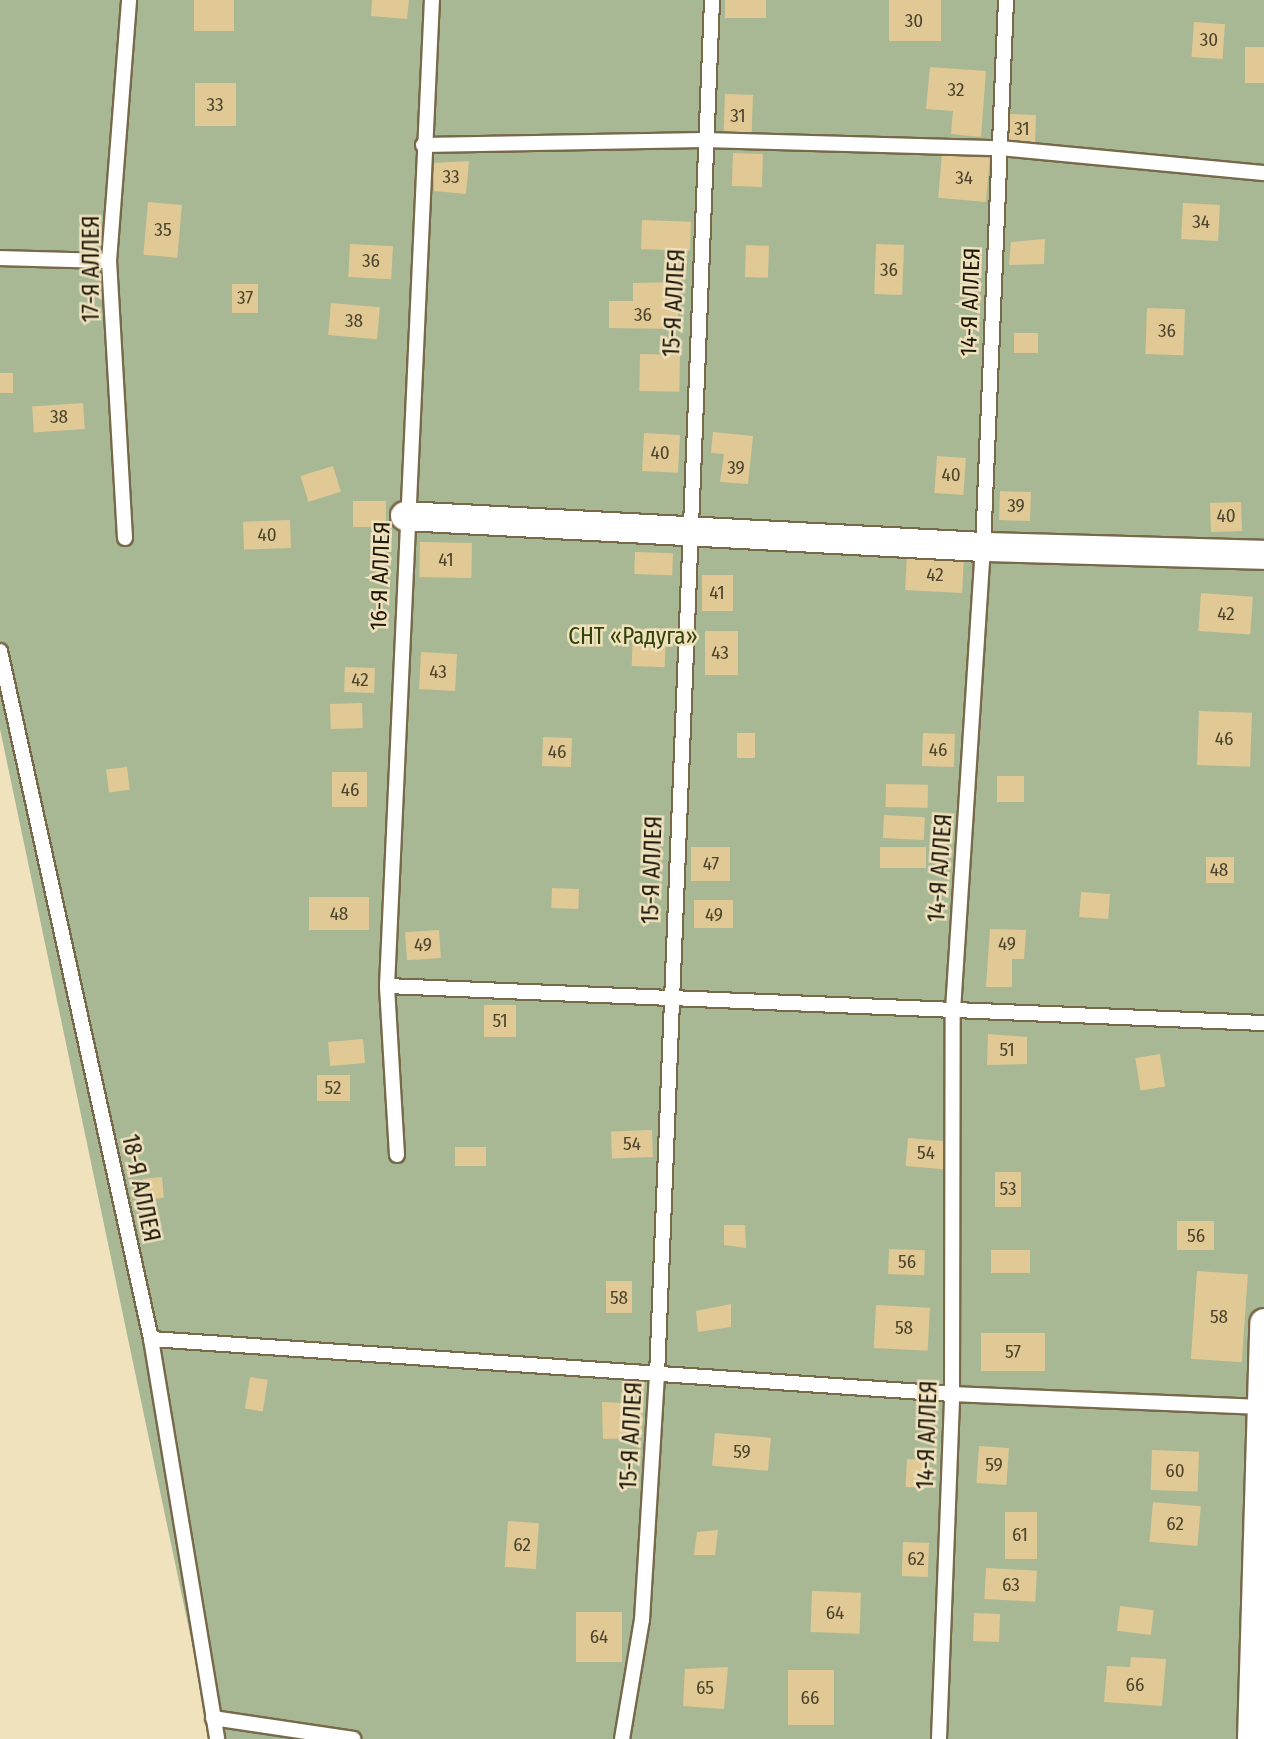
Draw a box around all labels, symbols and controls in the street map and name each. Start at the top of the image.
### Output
house number: 30 [905,10,923,32]
house number: 30 [1200,29,1218,51]
house number: 32 [948,79,964,101]
house number: 33 [206,94,224,116]
house number: 31 [730,105,746,127]
house number: 31 [1014,118,1030,140]
house number: 33 [442,166,460,188]
house number: 34 [955,167,973,189]
house number: 34 [1192,211,1210,233]
street label: 17-Я АЛЛЕЯ [77,216,105,322]
house number: 35 [154,219,172,241]
street label: 14-Я АЛЛЕЯ [954,247,986,357]
street label: 15-Я АЛЛЕЯ [657,248,691,358]
house number: 36 [362,250,380,272]
house number: 36 [880,259,898,281]
house number: 37 [237,287,253,309]
house number: 36 [634,304,652,326]
house number: 38 [345,310,363,332]
house number: 36 [1158,320,1176,342]
house number: 38 [50,406,68,428]
house number: 40 [650,442,670,464]
house number: 39 [727,457,745,479]
house number: 40 [941,464,961,486]
house number: 39 [1007,495,1025,517]
house number: 40 [1216,505,1236,527]
street label: 16-Я АЛЛЕЯ [364,521,396,631]
house number: 40 [257,524,277,546]
house number: 41 [438,549,454,571]
house number: 42 [926,564,944,586]
house number: 41 [709,582,725,604]
house number: 42 [1217,603,1235,625]
park label: СНТ «Радуга» [568,622,698,650]
house number: 43 [711,642,729,664]
house number: 43 [429,661,447,683]
house number: 42 [351,669,369,691]
house number: 46 [1215,728,1233,750]
house number: 46 [929,739,947,761]
house number: 46 [548,741,566,763]
house number: 46 [341,779,359,801]
street label: 14-Я АЛЛЕЯ [922,813,958,923]
street label: 15-Я АЛЛЕЯ [636,815,668,925]
house number: 47 [703,853,719,875]
house number: 48 [1210,859,1228,881]
house number: 48 [330,903,348,925]
house number: 49 [705,904,723,926]
house number: 49 [998,933,1016,955]
house number: 49 [414,934,432,956]
house number: 51 [492,1010,508,1032]
house number: 51 [999,1039,1015,1061]
house number: 52 [325,1077,341,1099]
street label: 18-Я АЛЛЕЯ [116,1132,166,1244]
house number: 54 [623,1133,641,1155]
house number: 54 [917,1142,935,1164]
house number: 53 [999,1178,1017,1200]
house number: 56 [1187,1225,1205,1247]
house number: 56 [898,1251,916,1273]
house number: 58 [610,1287,628,1309]
house number: 58 [1210,1306,1228,1328]
house number: 58 [895,1317,913,1339]
house number: 57 [1005,1341,1021,1363]
street label: 14-Я АЛЛЕЯ [911,1380,943,1490]
street label: 15-Я АЛЛЕЯ [614,1381,648,1491]
house number: 59 [733,1441,751,1463]
house number: 59 [985,1454,1003,1476]
house number: 60 [1165,1460,1185,1482]
house number: 62 [1166,1513,1184,1535]
house number: 61 [1012,1524,1028,1546]
house number: 62 [513,1534,531,1556]
house number: 62 [907,1548,925,1570]
house number: 63 [1002,1574,1020,1596]
house number: 64 [826,1602,844,1624]
house number: 64 [590,1626,608,1648]
house number: 66 [1126,1674,1144,1696]
house number: 65 [696,1677,714,1699]
house number: 66 [801,1687,819,1709]

